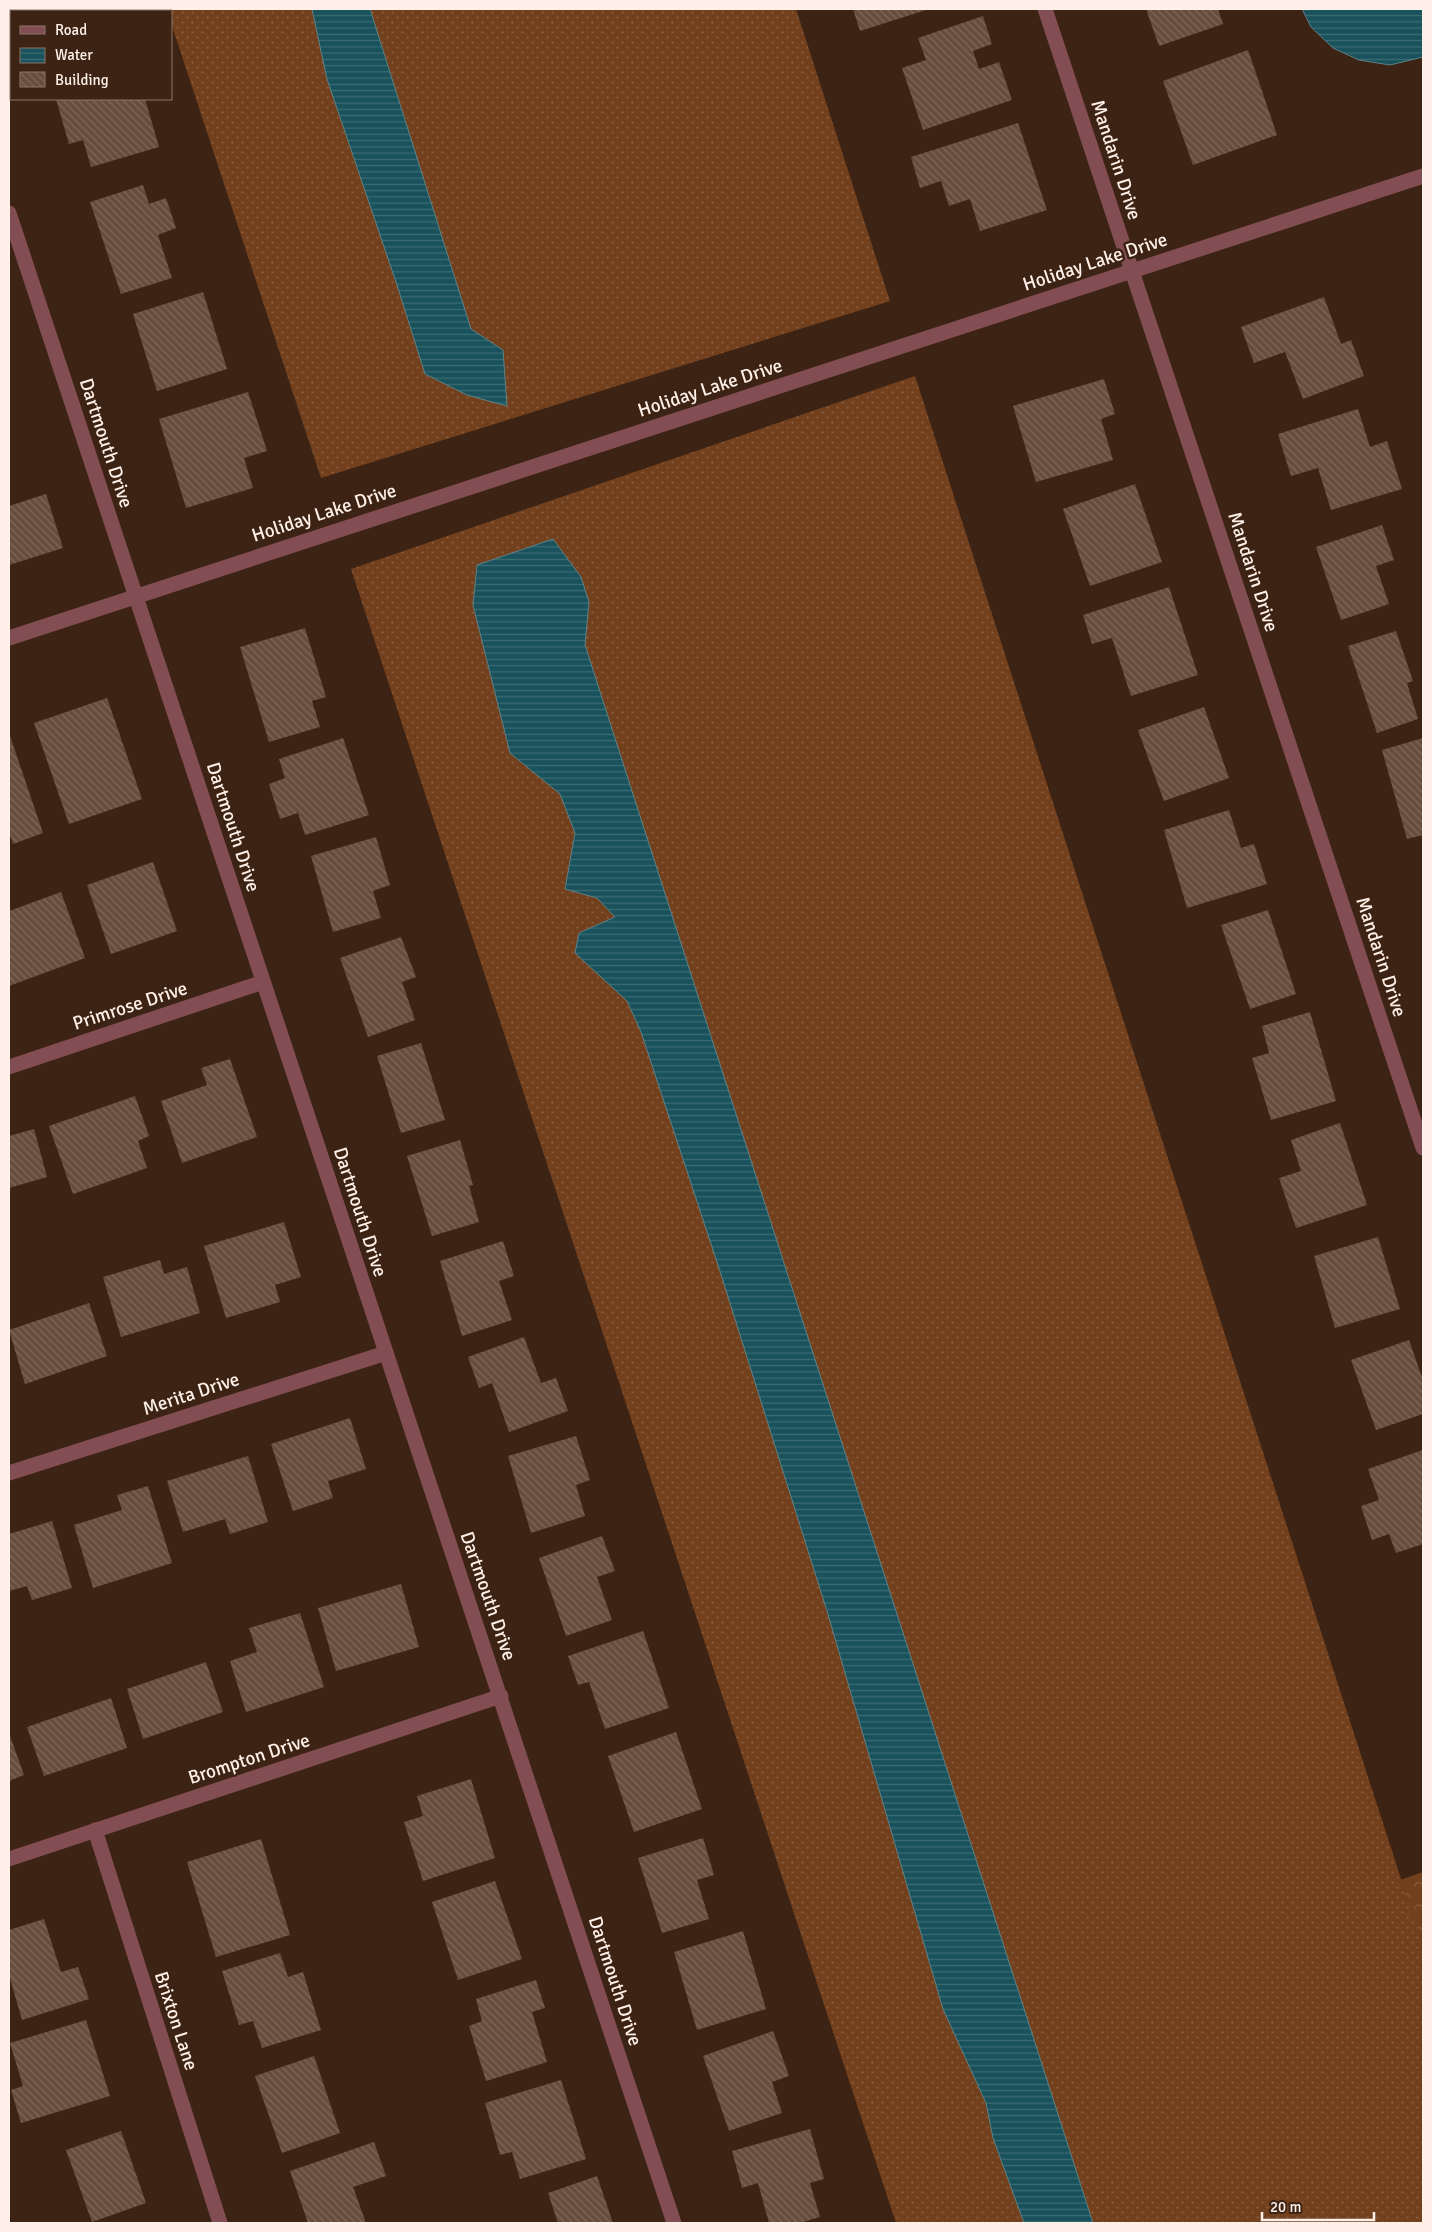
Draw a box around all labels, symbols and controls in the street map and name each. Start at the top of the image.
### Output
legend [10,10,172,100]
text: Road [55,21,87,39]
text: Water [55,46,93,64]
text: Building [55,71,109,89]
street label: Mandarin Drive [1085,97,1147,223]
street label: Holiday Lake Drive [1020,227,1170,297]
street label: Holiday Lake Drive [635,353,785,423]
street label: Dartmouth Drive [74,375,138,511]
street label: Holiday Lake Drive [249,478,399,548]
street label: Mandarin Drive [1222,509,1284,635]
street label: Dartmouth Drive [201,759,265,895]
street label: Mandarin Drive [1350,894,1412,1020]
street label: Primrose Drive [70,976,190,1036]
street label: Dartmouth Drive [328,1144,392,1280]
street label: Merita Drive [140,1367,242,1421]
street label: Dartmouth Drive [455,1528,521,1664]
street label: Brompton Drive [185,1728,313,1790]
street label: Dartmouth Drive [583,1913,647,2049]
street label: Brixton Lane [149,1969,203,2073]
scale bar [1262,2190,1374,2222]
text: 20 m [1270,2198,1301,2216]

